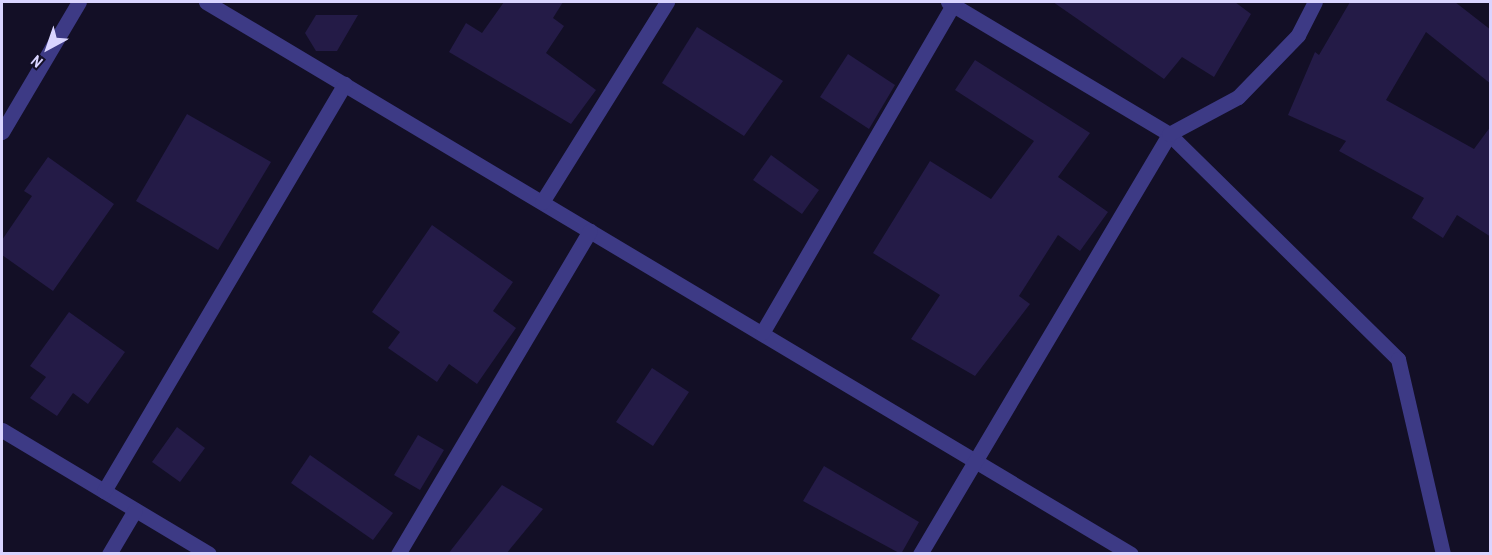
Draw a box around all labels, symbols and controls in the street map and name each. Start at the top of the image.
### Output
north arrow [18,18,78,78]
text: N [26,50,47,73]

